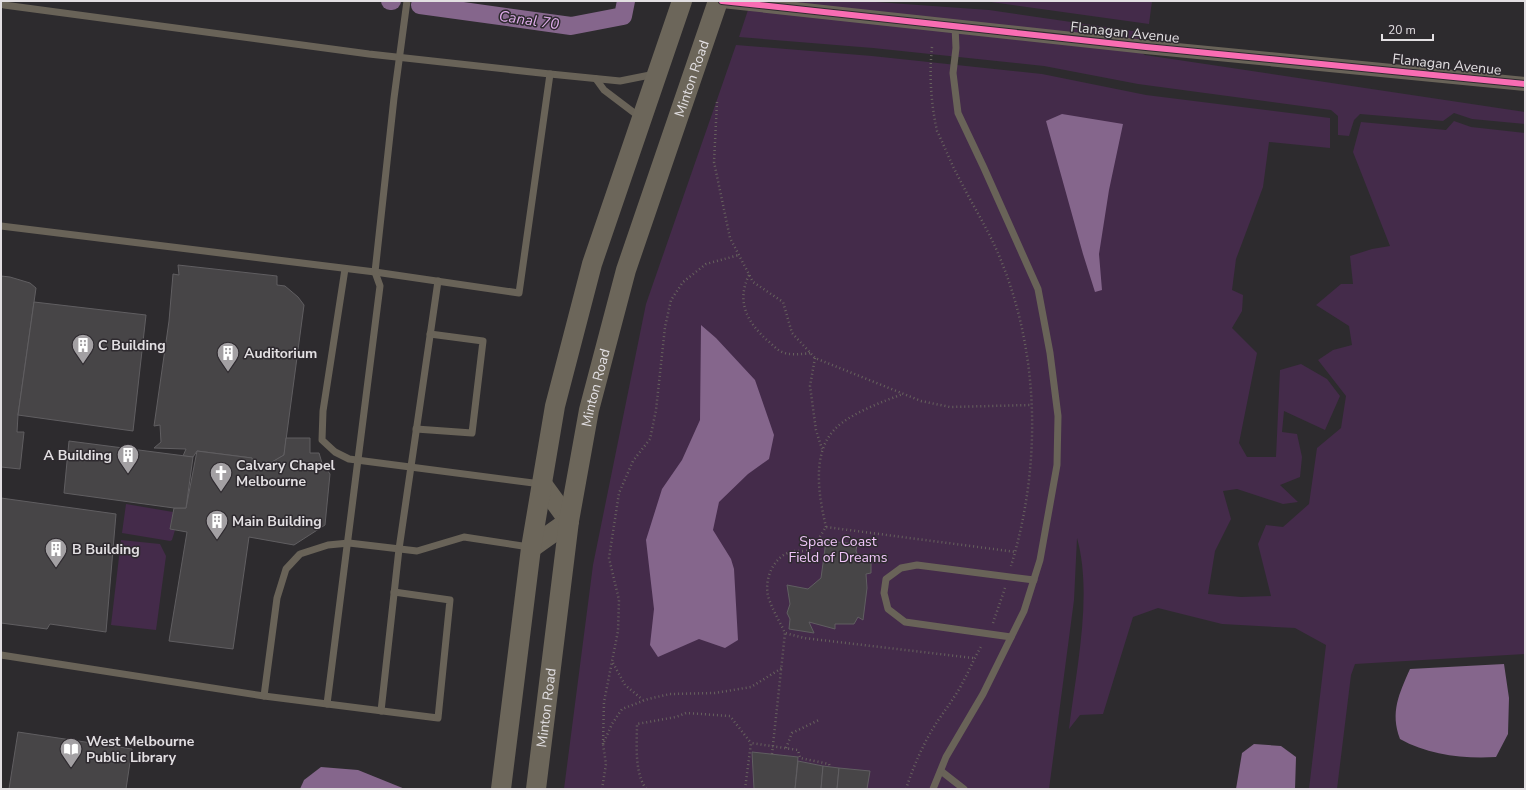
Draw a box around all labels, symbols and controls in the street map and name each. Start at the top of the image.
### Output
water label: Canal 70 [498,6,560,34]
scale bar [1382,16,1433,42]
street label: Flanagan Avenue [1070,17,1180,48]
text: 20 m [1388,22,1416,38]
street label: Minton Road [670,38,714,120]
street label: Flanagan Avenue [1392,49,1502,80]
building icon: C Building [70,332,96,365]
place label: C Building [98,336,166,355]
building icon: Auditorium [215,340,241,373]
place label: Auditorium [244,344,317,363]
street label: Minton Road [577,347,615,428]
building icon: A Building [115,442,141,475]
place label: A Building [43,446,112,465]
place label: Calvary Chapel Melbourne [236,456,335,491]
church icon: Calvary Chapel Melbourne [208,460,234,493]
building icon: Main Building [204,508,230,541]
place label: Main Building [232,512,322,531]
park label: Space Coast Field of Dreams [788,532,888,567]
building icon: B Building [43,536,69,569]
place label: B Building [72,540,140,559]
street label: Minton Road [532,667,561,749]
place label: West Melbourne Public Library [86,732,195,767]
library icon: West Melbourne Public Library [58,736,84,769]

